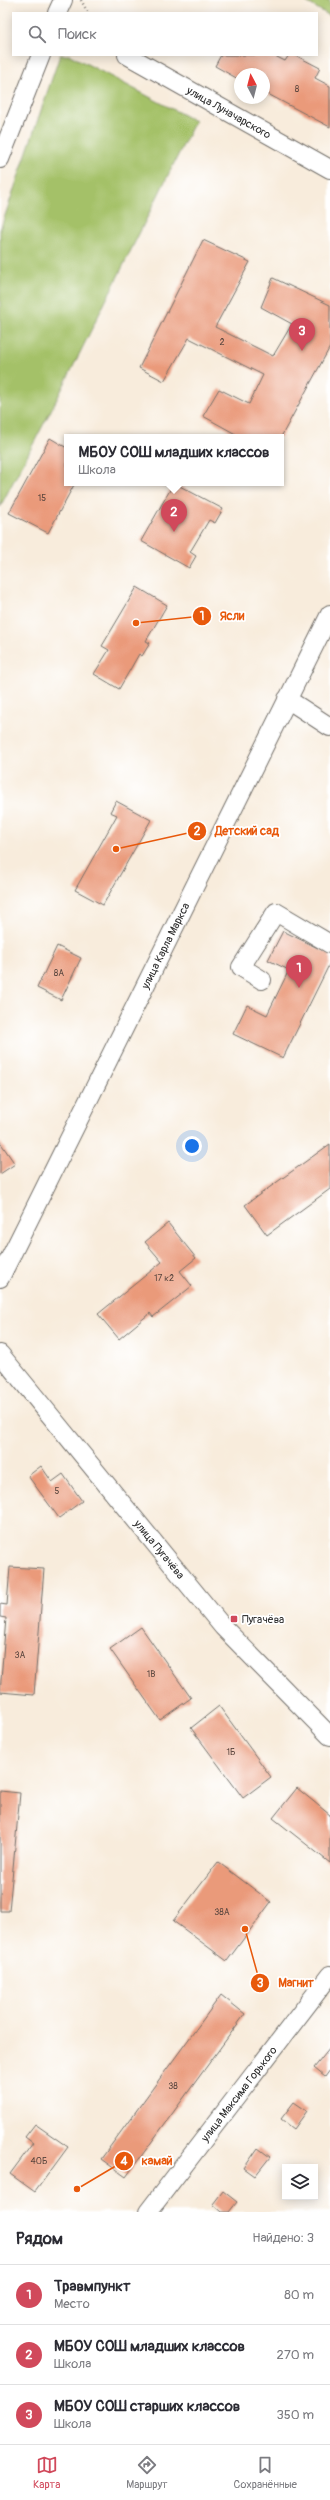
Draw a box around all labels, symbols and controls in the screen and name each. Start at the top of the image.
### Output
search box [12,12,318,56]
icon: search [26,23,48,45]
text: Поиск [58,25,97,44]
north arrow [234,68,270,104]
street label: улица Луначарского [183,83,273,142]
house number: 8 [295,84,300,95]
pin: 3 [289,318,315,351]
house number: 2 [219,337,225,348]
popup [64,434,284,486]
text: МБОУ СОШ младших классов [79,443,269,462]
text: Школа [79,462,116,478]
house number: 15 [38,493,46,504]
pin: 2 [161,499,187,532]
callout: Ясли [192,604,252,628]
text: 1 [200,609,204,624]
text: Ясли [220,609,245,624]
callout: Детский сад [187,819,287,843]
text: 2 [194,824,201,839]
text: Детский сад [214,824,280,839]
street label: улица Карла Маркса [138,901,192,992]
pin: 1 [286,955,312,988]
house number: 8А [54,968,64,979]
your location [182,1136,202,1156]
house number: 17 к2 [154,1273,174,1284]
house number: 5 [55,1486,60,1497]
street label: улица Пугачёва [131,1517,187,1582]
place label: Пугачёва [242,1613,284,1626]
marker: Пугачёва [229,1614,239,1624]
house number: 3А [15,1650,26,1661]
house number: 1В [147,1669,155,1680]
house number: 1Б [227,1747,235,1758]
house number: 38А [214,1907,230,1918]
callout: Магнит [250,1971,322,1995]
text: 3 [257,1976,264,1991]
text: Магнит [278,1976,315,1991]
street label: улица Максима Горького [198,2044,280,2145]
house number: 38 [168,2081,178,2092]
callout: камай [114,2149,181,2173]
text: 4 [120,2154,128,2169]
text: камай [141,2154,173,2169]
house number: 40Б [31,2156,47,2167]
map controls [282,2164,318,2200]
button: layers [282,2164,318,2200]
text: Рядом [16,2228,63,2249]
text: Найдено: 3 [252,2230,314,2246]
text: Травмпункт [54,2277,130,2296]
text: 1 [26,2287,32,2303]
text: 80 m [284,2287,314,2303]
text: Место [54,2296,90,2312]
text: МБОУ СОШ младших классов [54,2337,245,2356]
text: 2 [25,2347,33,2363]
text: 270 m [277,2347,314,2363]
text: Школа [54,2356,91,2372]
text: МБОУ СОШ старших классов [54,2397,240,2416]
text: 3 [25,2407,33,2423]
text: 350 m [276,2407,314,2423]
text: Школа [54,2416,91,2432]
tab: Карта [33,2454,60,2491]
tab: Маршрут [126,2454,168,2491]
tab: Сохранённые [234,2454,297,2491]

